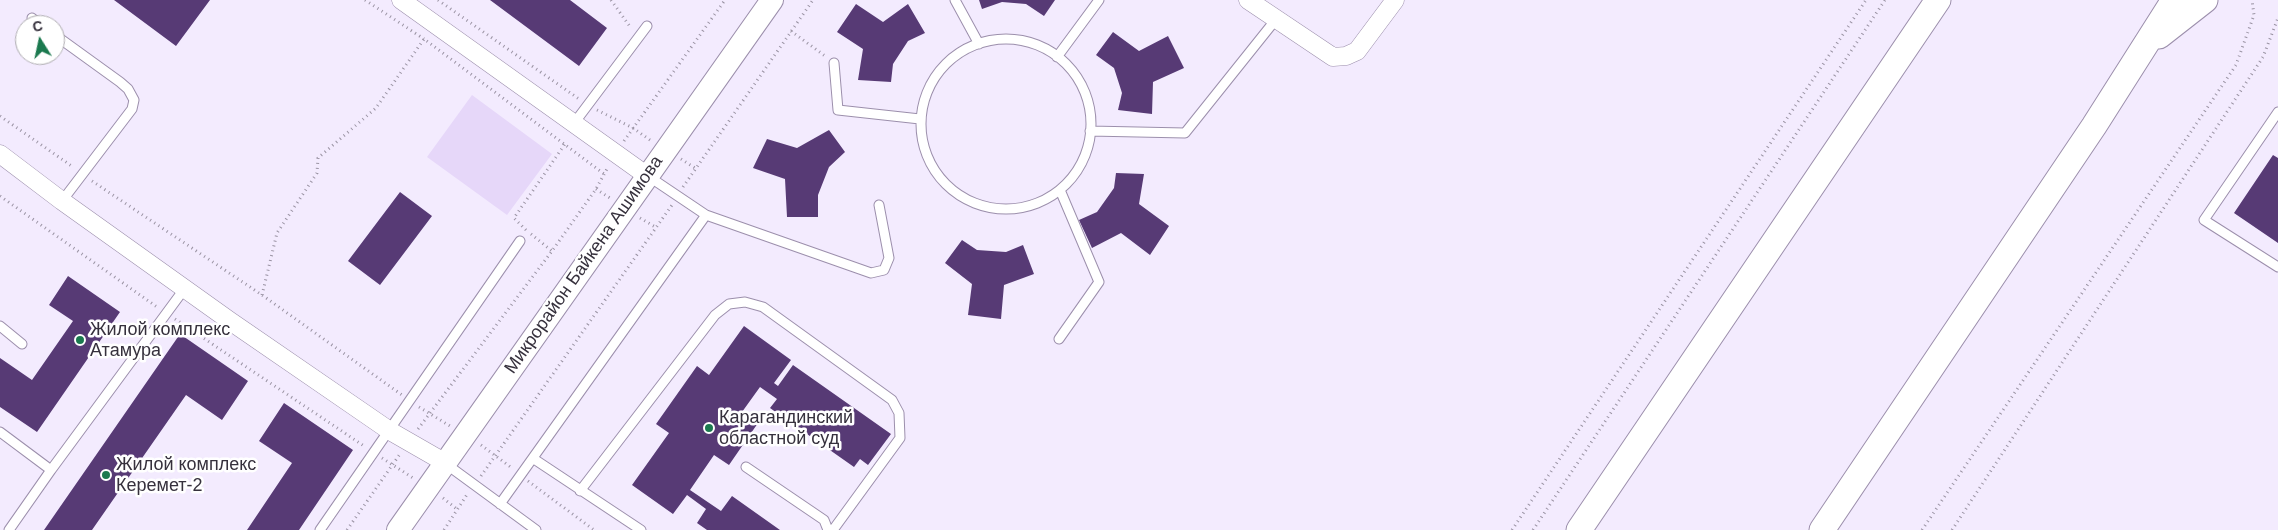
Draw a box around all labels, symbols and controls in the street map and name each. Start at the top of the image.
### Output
north arrow [15,15,65,65]
text: С [31,17,44,35]
street label: Микрорайон Байкена Ашимова [500,152,668,378]
place label: Жилой комплекс Атамура [90,319,230,362]
marker: Жилой комплекс Атамура [74,334,86,346]
place label: Карагандинский областной суд [719,407,853,449]
marker: Карагандинский областной суд [703,422,715,434]
place label: Жилой комплекс Керемет-2 [116,454,256,496]
marker: Жилой комплекс Керемет-2 [100,469,112,481]

